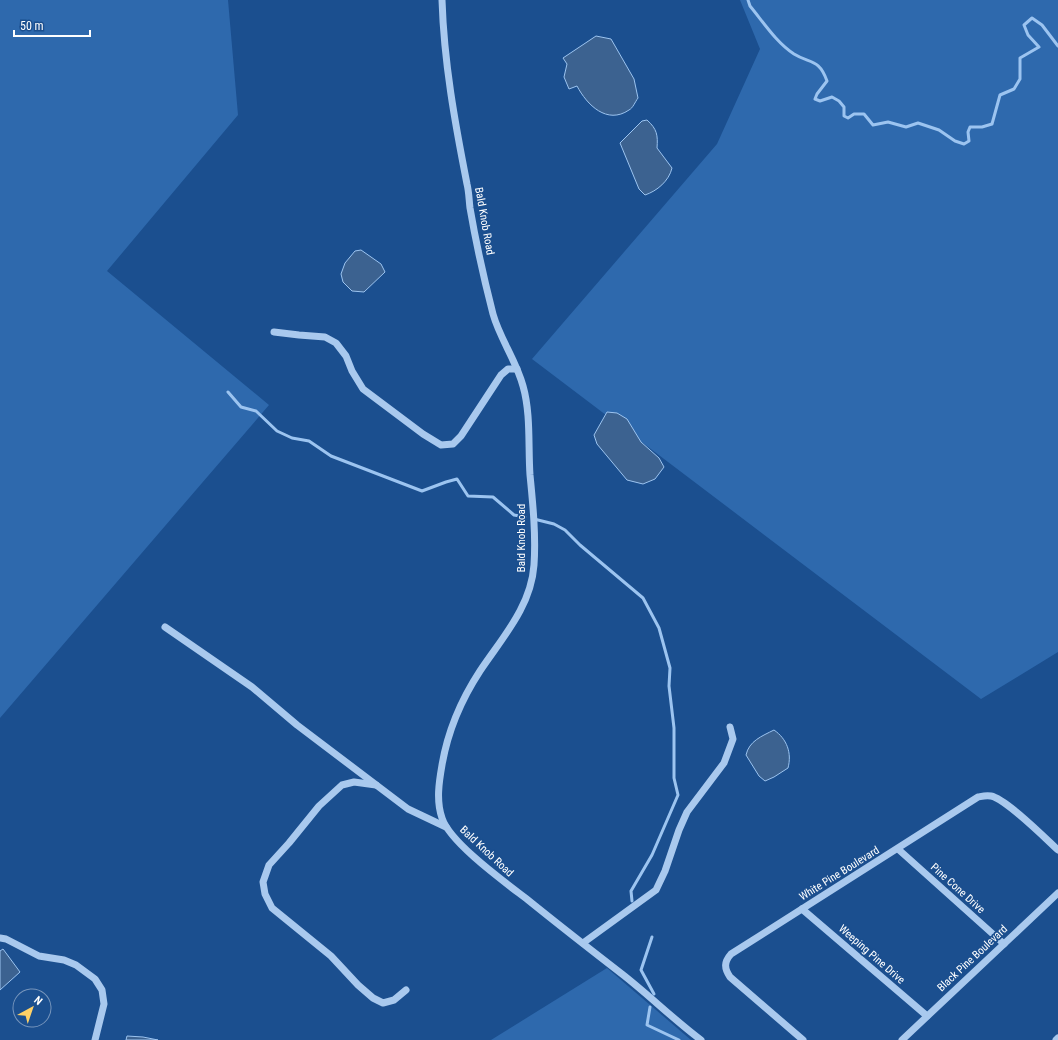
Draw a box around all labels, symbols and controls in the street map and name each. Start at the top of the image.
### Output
scale bar [14,12,90,38]
text: 50 m [20,19,44,33]
street label: Bald Knob Road [472,186,497,256]
street label: Bald Knob Road [515,504,528,572]
street label: Bald Knob Road [457,823,516,879]
street label: White Pine Boulevard [797,844,882,903]
street label: Pine Cone Drive [928,861,987,916]
street label: Weeping Pine Drive [836,922,907,987]
street label: Black Pine Boulevard [935,923,1010,994]
north arrow [12,988,52,1028]
text: N [31,994,45,1008]

